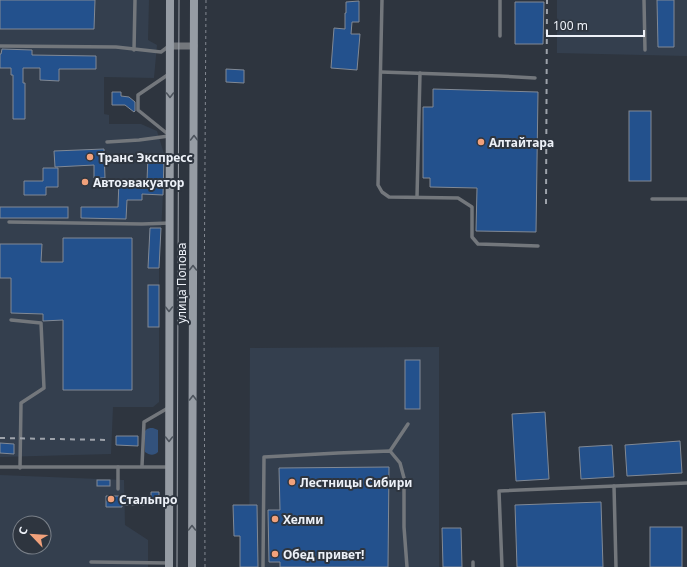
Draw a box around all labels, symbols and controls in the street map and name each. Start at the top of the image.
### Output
scale bar [547,12,644,38]
text: 100 m [553,17,588,34]
one-way arrow [166,92,174,98]
place label: Алтайтара [489,134,554,151]
one-way arrow [190,135,198,141]
marker: Алтайтара [476,137,486,147]
place label: Транс Экспресс [98,149,193,166]
marker: Транс Экспресс [85,152,95,162]
place label: Автоэвакуатор [93,174,185,191]
marker: Автоэвакуатор [80,177,90,187]
street label: улица Попова [173,243,190,323]
one-way arrow [189,265,197,271]
one-way arrow [165,306,173,312]
one-way arrow [189,395,197,401]
one-way arrow [165,436,173,442]
place label: Лестницы Сибири [300,474,412,491]
marker: Лестницы Сибири [287,477,297,487]
place label: Стальпро [119,491,177,508]
marker: Стальпро [106,494,116,504]
place label: Хелми [283,511,323,528]
marker: Хелми [270,514,280,524]
north arrow [12,515,52,555]
text: С [14,524,31,537]
one-way arrow [188,525,196,531]
place label: Обед привет! [283,546,364,563]
marker: Обед привет! [270,549,280,559]

